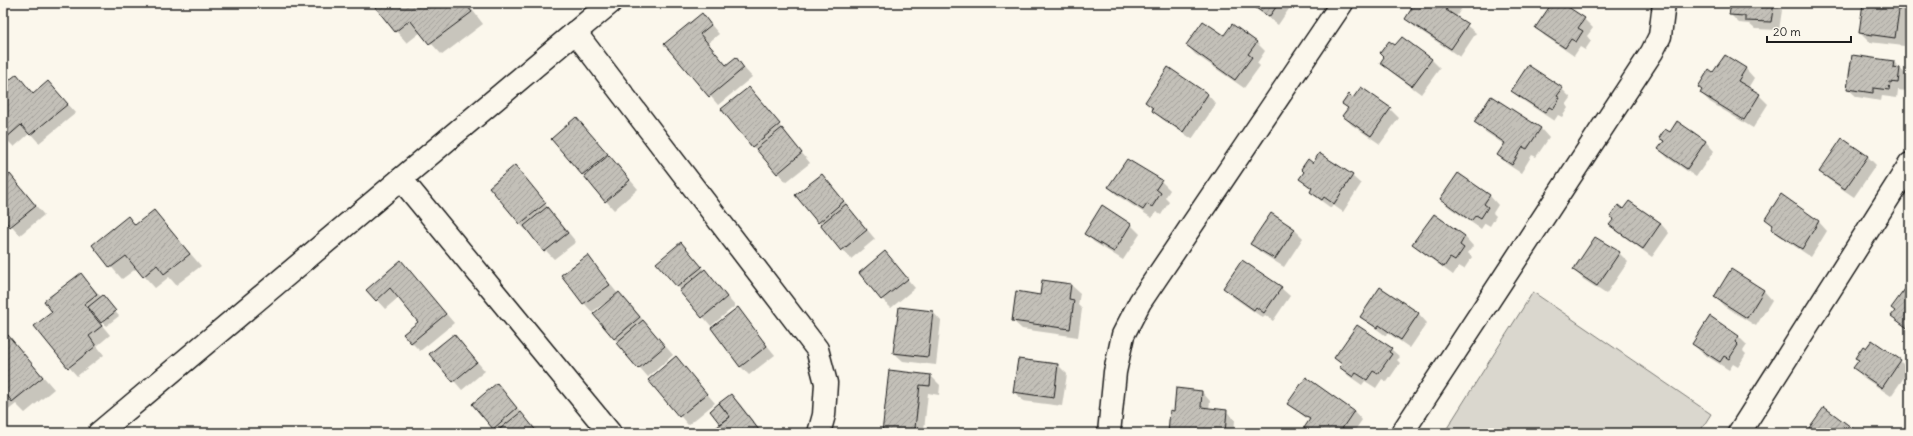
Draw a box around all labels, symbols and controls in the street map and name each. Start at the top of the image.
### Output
scale bar [1767,18,1851,44]
text: 20 m [1773,24,1801,39]

